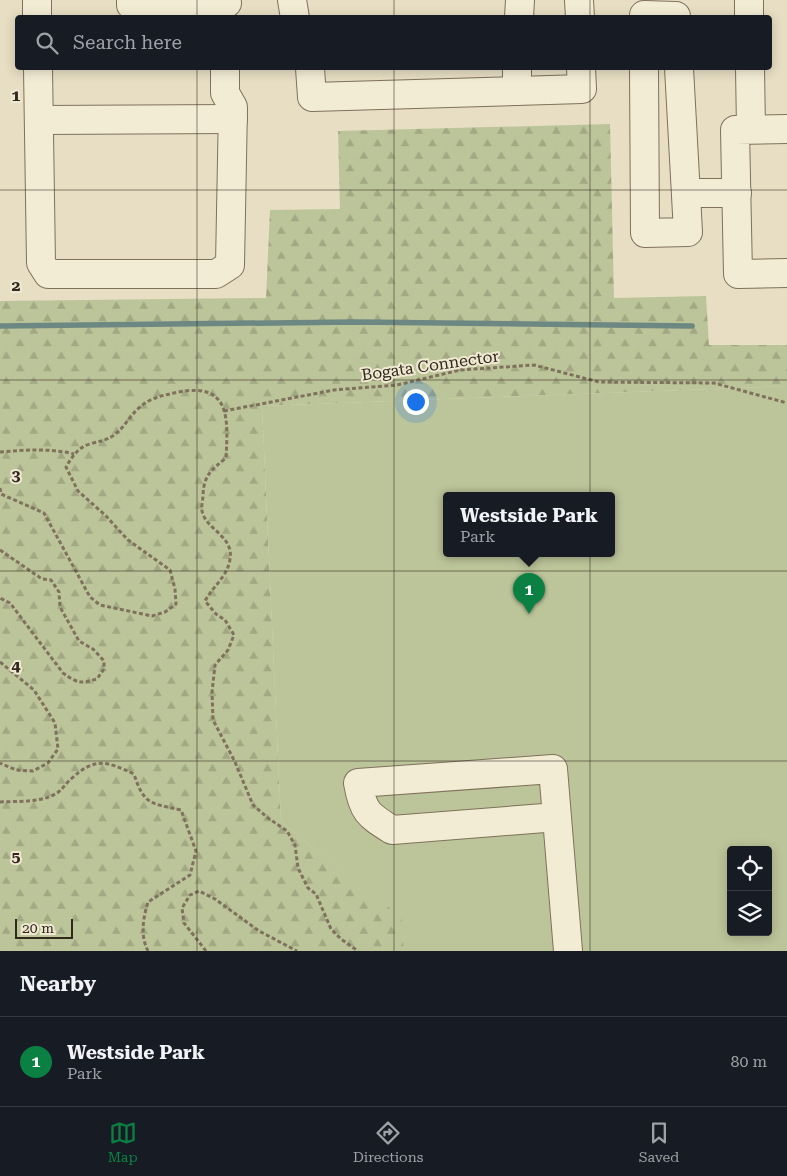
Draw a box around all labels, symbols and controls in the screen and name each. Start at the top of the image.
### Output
search box [15,15,772,70]
icon: search [33,29,61,57]
text: Search here [73,31,182,54]
text: 1 [12,86,21,105]
text: 2 [12,276,21,295]
street label: Bogata Connector [360,346,500,385]
your location [403,389,429,415]
text: 3 [12,466,21,485]
popup [443,492,615,557]
text: Westside Park [460,504,598,527]
text: Park [460,527,495,546]
pin: 1 [513,573,545,614]
text: 4 [12,656,21,675]
map controls [727,846,772,936]
button: locate [727,846,772,891]
text: 5 [12,847,21,866]
button: layers [727,891,772,936]
scale bar [15,916,72,939]
text: 20 m [22,920,54,936]
text: Nearby [20,972,96,996]
text: Westside Park [67,1041,205,1064]
text: 1 [32,1052,40,1071]
text: 80 m [730,1052,767,1071]
text: Park [67,1064,102,1083]
tab: Map [108,1119,138,1165]
tab: Directions [353,1119,423,1165]
tab: Saved [639,1119,679,1165]

